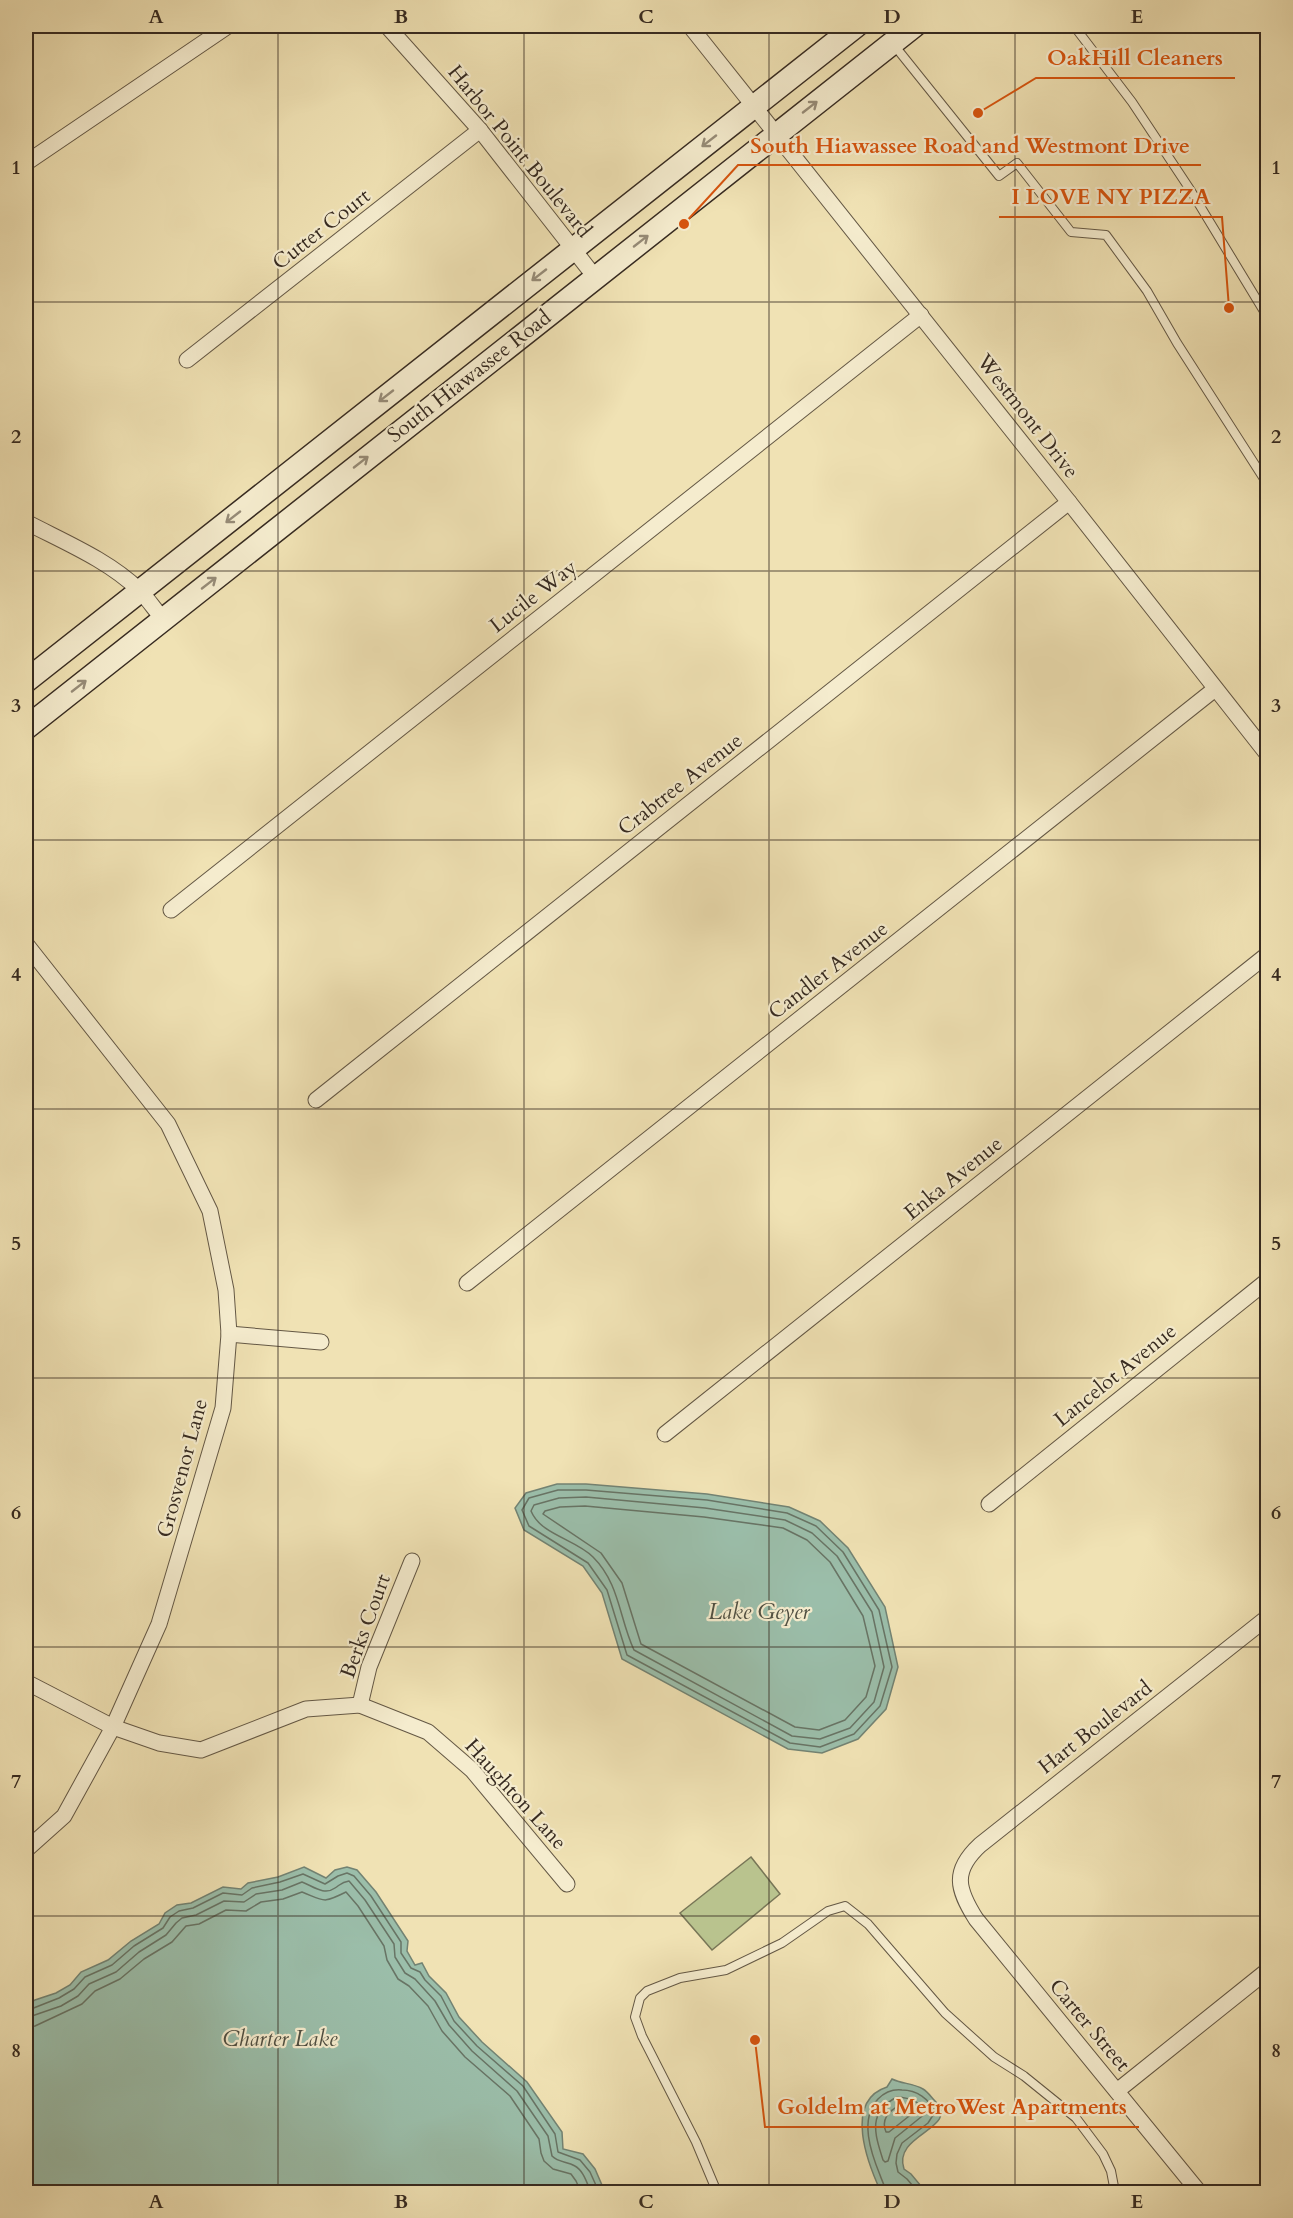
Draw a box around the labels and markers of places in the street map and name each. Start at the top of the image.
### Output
callout: OakHill Cleaners [1036,38,1235,78]
callout: South Hiawassee Road and Westmont Drive [738,125,1201,165]
callout: I LOVE NY PIZZA [999,177,1222,217]
callout: Goldelm at MetroWest Apartments [765,2087,1139,2127]

